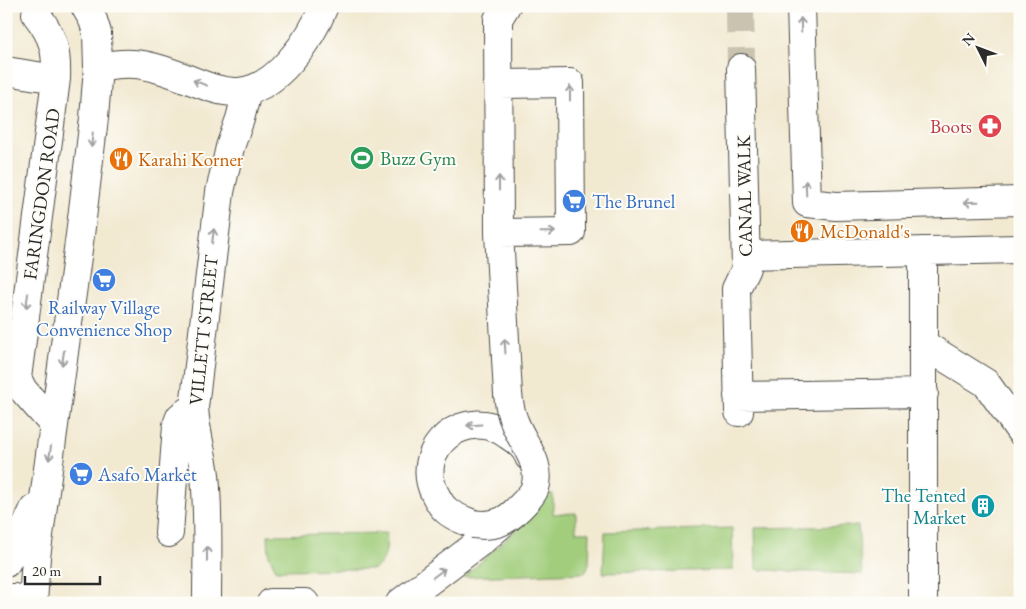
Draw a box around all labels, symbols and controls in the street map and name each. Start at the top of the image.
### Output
one-way arrow [797,18,806,34]
north arrow [954,22,1004,72]
text: N [958,29,979,50]
one-way arrow [193,78,208,87]
one-way arrow [565,85,575,102]
street label: FARINGDON ROAD [17,107,66,281]
pharmacy icon: Boots [977,113,1003,139]
place label: Boots [930,114,972,139]
one-way arrow [87,132,97,148]
street label: CANAL WALK [731,134,758,257]
sports icon: Buzz Gym [349,145,375,171]
restaurant icon: Karahi Korner [108,146,134,172]
place label: Buzz Gym [380,146,456,171]
place label: Karahi Korner [138,147,244,172]
one-way arrow [494,176,504,192]
one-way arrow [802,180,811,196]
supermarket icon: The Brunel [561,188,587,214]
place label: The Brunel [592,189,676,214]
one-way arrow [963,198,979,207]
restaurant icon: McDonald's [789,218,815,244]
place label: McDonald's [820,219,910,244]
one-way arrow [539,227,555,237]
one-way arrow [208,229,218,245]
street label: VILLETT STREET [183,254,224,406]
supermarket icon: Railway Village Convenience Shop [91,267,117,293]
one-way arrow [21,292,31,308]
place label: Railway Village Convenience Shop [36,295,172,342]
one-way arrow [501,338,510,354]
one-way arrow [58,350,68,366]
one-way arrow [467,420,483,430]
one-way arrow [45,444,55,460]
supermarket icon: Asafo Market [68,461,94,487]
place label: Asafo Market [97,462,197,487]
place label: The Tented Market [881,483,966,530]
building icon: The Tented Market [970,493,996,519]
one-way arrow [202,546,212,562]
scale bar [25,554,100,586]
text: 20 m [32,561,61,580]
one-way arrow [432,568,445,579]

